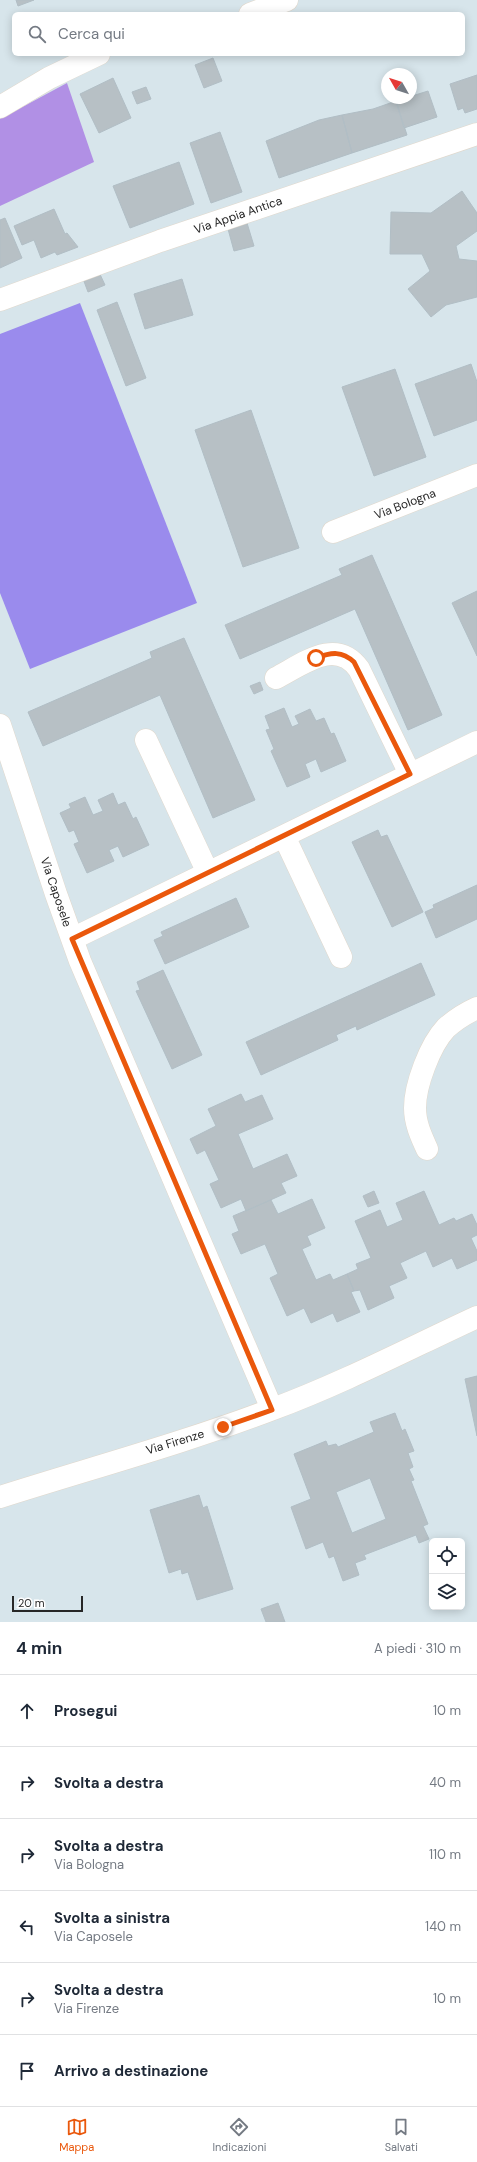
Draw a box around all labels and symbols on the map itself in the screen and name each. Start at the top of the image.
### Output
north arrow [381,68,417,104]
street label: Via Appia Antica [192,192,284,238]
street label: Via Bologna [372,485,438,523]
route start [307,649,325,667]
street label: Via Caposele [37,855,75,929]
route end [214,1418,232,1436]
street label: Via Firenze [144,1426,206,1458]
scale bar [12,1594,83,1613]

